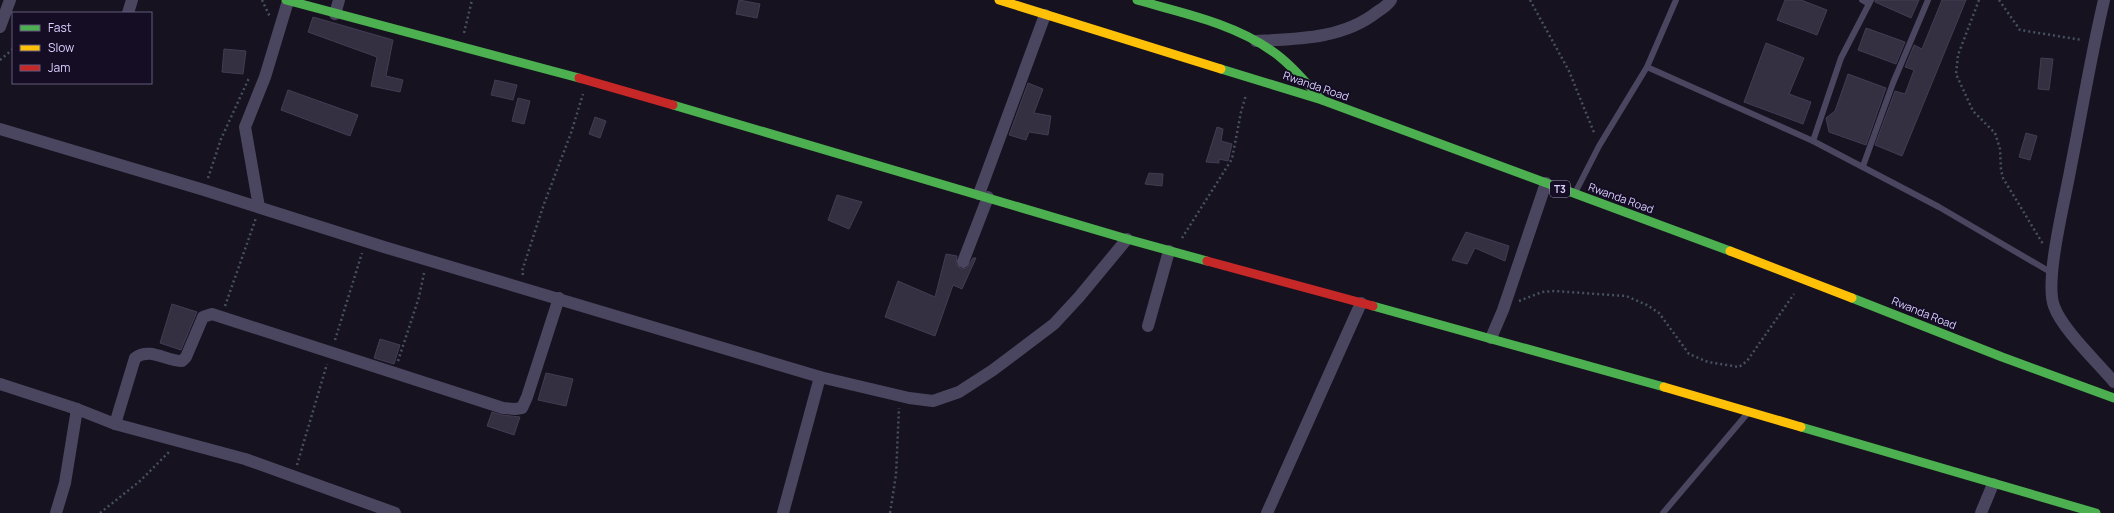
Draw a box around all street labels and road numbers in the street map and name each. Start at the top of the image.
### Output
street label: Rwanda Road [1281,67,1351,104]
street label: Rwanda Road [1586,179,1656,216]
road number: T3 [1550,181,1570,197]
street label: Rwanda Road [1890,293,1959,332]

